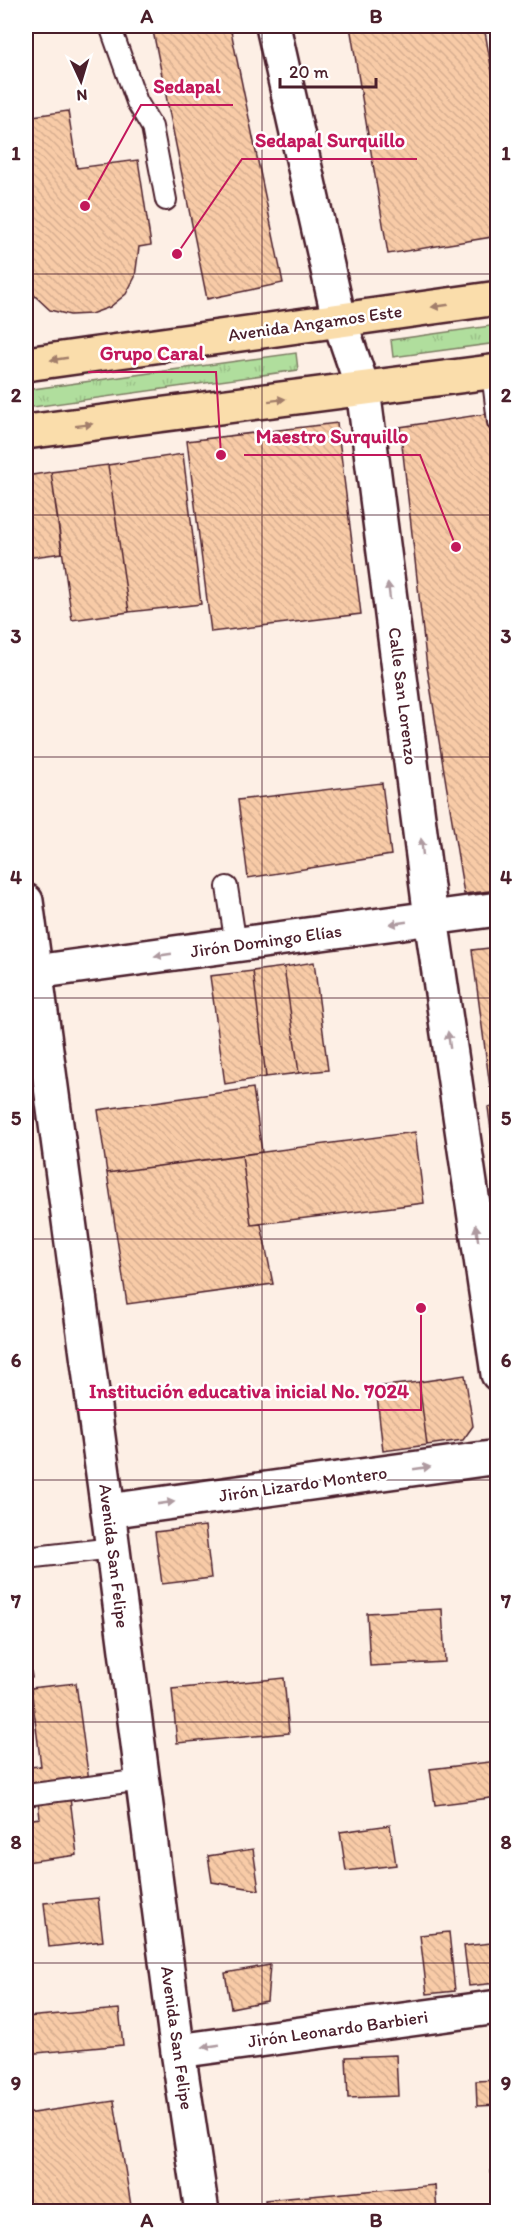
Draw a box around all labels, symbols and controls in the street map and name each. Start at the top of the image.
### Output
text: A [140,4,154,28]
text: B [370,4,383,28]
north arrow [51,51,111,111]
scale bar [280,51,376,89]
text: 20 m [289,61,329,83]
callout: Sedapal [141,67,233,105]
text: Sedapal [153,74,221,99]
text: N [76,86,88,105]
callout: Sedapal Surquillo [242,121,417,159]
text: Sedapal Surquillo [255,128,405,153]
text: 1 [11,141,21,165]
text: 1 [501,141,511,165]
street label: Avenida Angamos Este [227,300,403,346]
one-way arrow [430,301,449,310]
callout: Grupo Caral [88,334,216,372]
text: Grupo Caral [100,341,205,366]
one-way arrow [50,354,69,363]
text: 2 [11,383,22,407]
text: 2 [501,383,512,407]
one-way arrow [268,396,287,405]
callout: Maestro Surquillo [244,417,420,455]
one-way arrow [74,420,93,430]
text: Maestro Surquillo [256,424,408,449]
one-way arrow [385,581,394,600]
text: 3 [11,624,22,648]
text: 3 [501,624,512,648]
street label: Calle San Lorenzo [384,626,422,766]
one-way arrow [417,837,427,856]
text: 4 [10,865,22,889]
text: 4 [500,865,512,889]
one-way arrow [388,918,407,927]
street label: Jirón Domingo Elías [189,919,343,963]
one-way arrow [153,950,172,959]
one-way arrow [444,1030,453,1049]
text: 5 [11,1106,22,1130]
text: 5 [501,1106,512,1130]
one-way arrow [473,1223,482,1242]
text: 6 [11,1348,22,1372]
text: 6 [501,1348,512,1372]
callout: Institución educativa inicial No. 7024 [77,1372,421,1410]
text: Institución educativa inicial No. 7024 [89,1379,409,1403]
street label: Jirón Lizardo Montero [217,1461,389,1507]
one-way arrow [412,1463,431,1472]
street label: Avenida San Felipe [94,1483,134,1629]
one-way arrow [157,1498,176,1507]
text: 7 [10,1589,21,1613]
text: 7 [500,1589,511,1613]
text: 8 [11,1830,22,1854]
text: 8 [501,1830,512,1854]
street label: Avenida San Felipe [156,1965,198,2111]
street label: Jirón Leonardo Barbieri [246,2005,430,2053]
one-way arrow [201,2042,220,2051]
text: 9 [11,2071,21,2095]
text: 9 [501,2071,511,2095]
text: A [140,2208,154,2232]
text: B [370,2208,383,2232]

